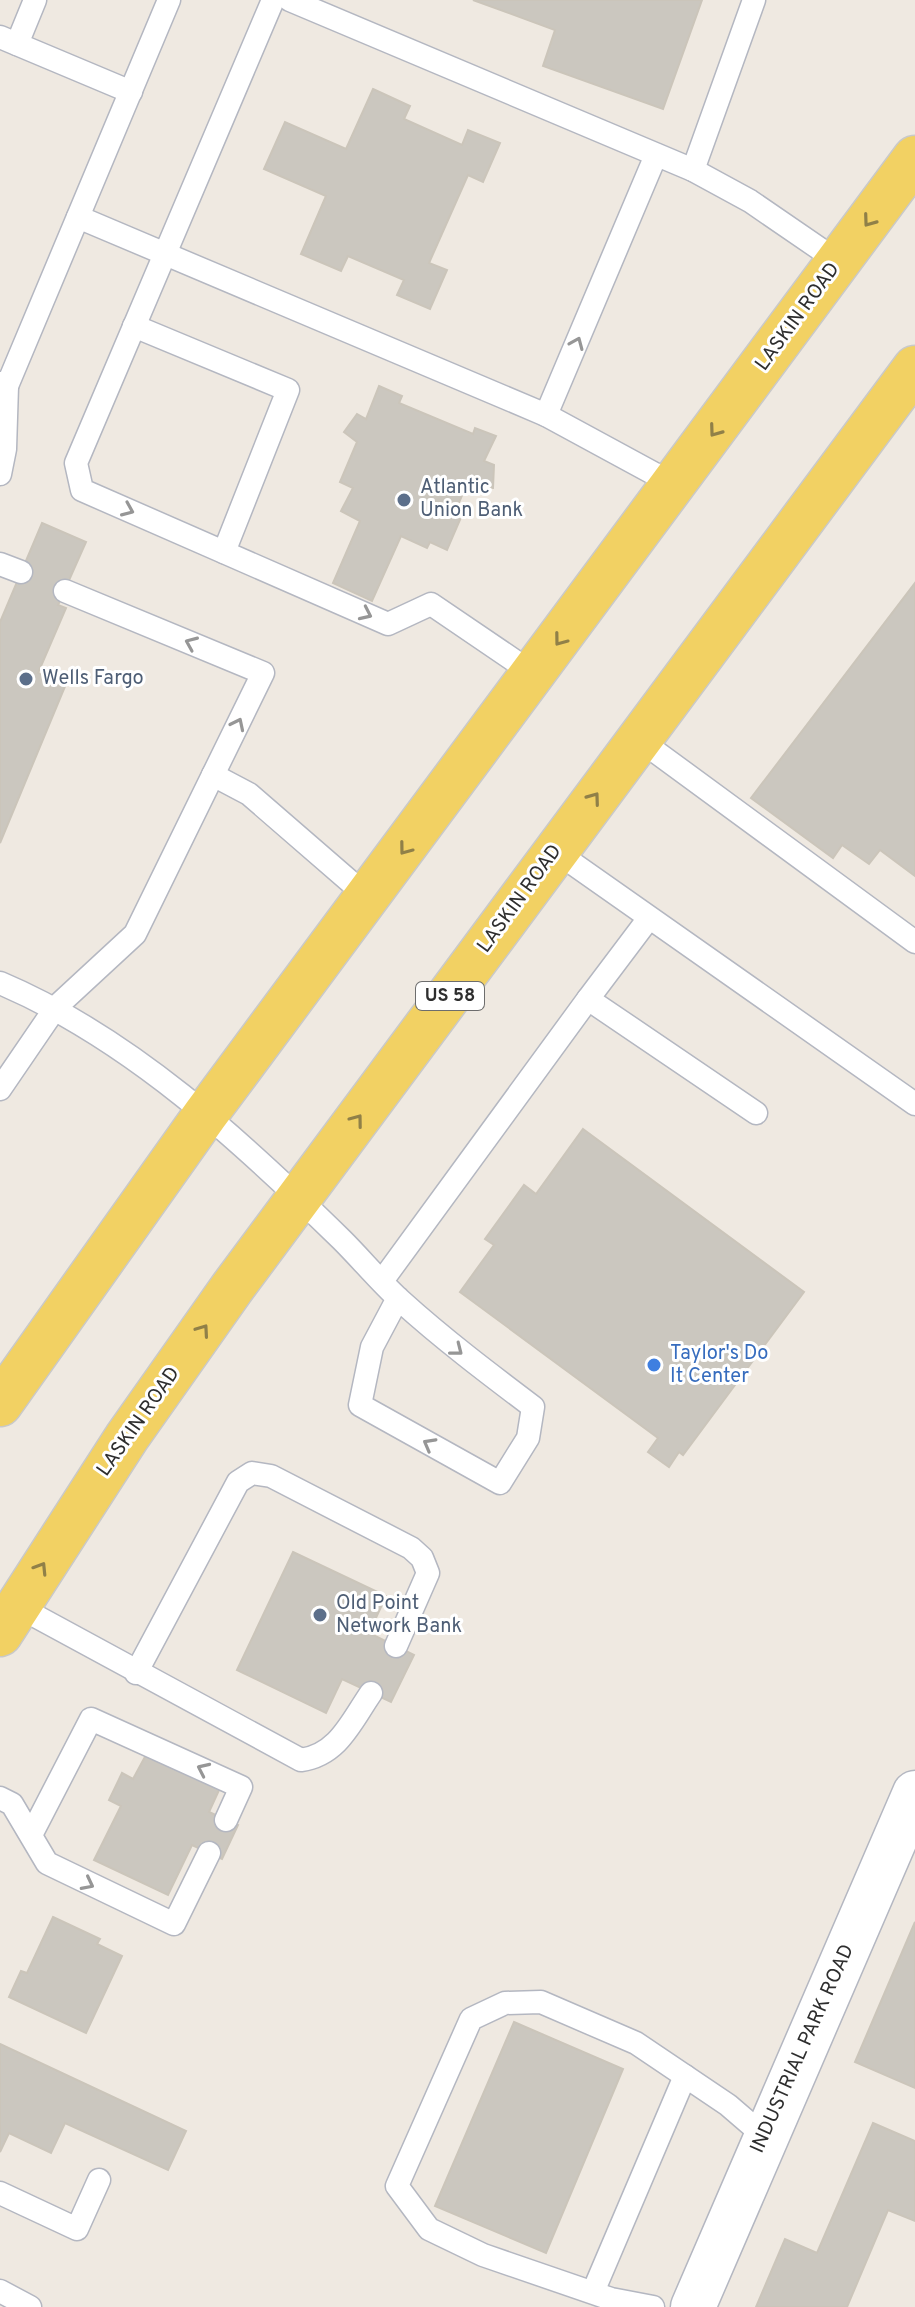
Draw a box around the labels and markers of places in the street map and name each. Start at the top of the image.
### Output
place label: Atlantic Union Bank [420,475,523,524]
marker: Atlantic Union Bank [395,491,413,509]
place label: Wells Fargo [42,666,144,692]
marker: Wells Fargo [17,670,35,688]
place label: Taylor's Do It Center [670,1341,768,1390]
marker: Taylor's Do It Center [645,1356,663,1374]
place label: Old Point Network Bank [336,1591,462,1640]
marker: Old Point Network Bank [311,1606,329,1624]

